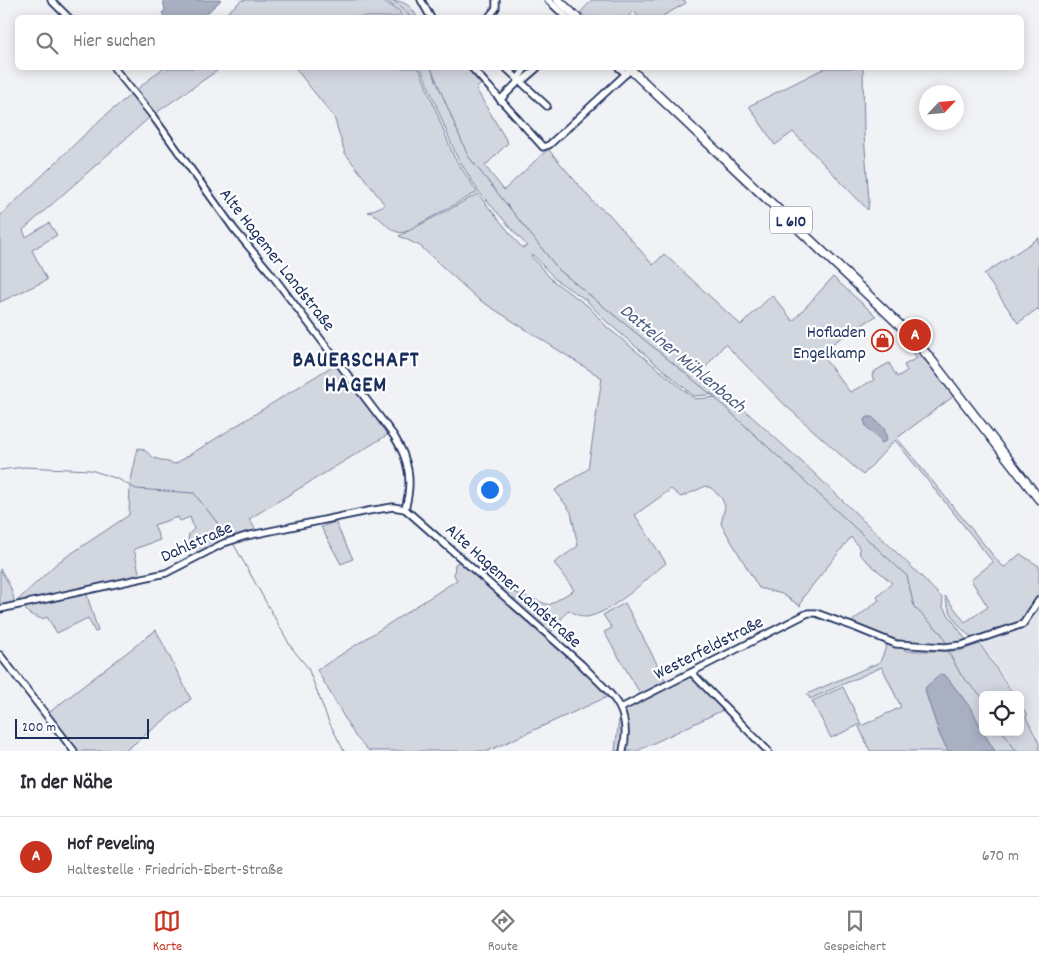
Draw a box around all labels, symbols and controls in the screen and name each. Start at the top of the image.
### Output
search box [15,15,1024,70]
icon: search [33,29,61,57]
text: Hier suchen [73,29,156,56]
north arrow [919,85,964,130]
street label: Alte Hagemer Landstraße [212,184,340,338]
road number: L 610 [770,206,812,234]
water label: Dattelner Mühlenbach [613,299,752,421]
pin: A [899,316,931,354]
place label: Hofladen Engelkamp [793,321,866,367]
shop icon: Hofladen Engelkamp [870,329,894,353]
district label: BAUERSCHAFT HAGEM [292,346,420,402]
your location [477,477,503,503]
street label: Dahlstraße [157,516,237,570]
street label: Alte Hagemer Landstraße [439,519,586,655]
street label: Westerfeldstraße [650,611,768,688]
map controls [979,691,1024,736]
button: locate [979,691,1024,736]
scale bar [15,716,149,739]
text: 200 m [22,718,56,738]
text: In der Nähe [20,769,112,799]
text: Hof Peveling [67,832,155,859]
text: A [32,845,40,868]
text: 670 m [982,845,1019,868]
text: Haltestelle · Friedrich-Ebert-Straße [67,859,283,882]
tab: Karte [153,907,182,957]
tab: Route [488,907,518,957]
tab: Gespeichert [823,907,886,957]

